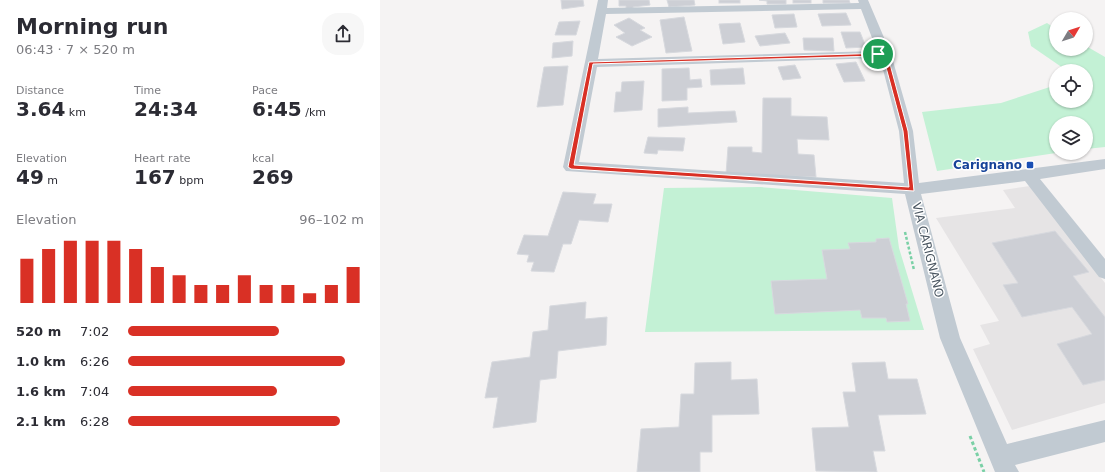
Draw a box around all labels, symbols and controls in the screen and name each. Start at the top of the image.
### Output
north arrow [1049,12,1093,56]
map controls [1049,12,1093,160]
button: share [322,13,364,55]
text: Morning run [16,14,168,39]
pin [861,37,895,71]
text: 06:43 · 7 × 520 m [16,42,135,57]
icon: arrive [867,43,889,65]
button: locate [1049,64,1093,108]
text: Distance [16,84,64,97]
text: Time [134,84,161,97]
text: Pace [252,84,278,97]
text: 3.64 [16,97,65,121]
text: 24:34 [134,97,198,121]
text: 6:45 [252,97,302,121]
text: km [65,106,86,119]
text: /km [302,106,326,119]
button: layers [1049,116,1093,160]
text: Elevation [16,152,67,165]
text: Heart rate [134,152,190,165]
text: kcal [252,152,274,165]
place label: Carignano [953,158,1022,172]
marker: Carignano [1025,160,1035,170]
text: 49 [16,165,44,189]
text: 167 [134,165,176,189]
text: 269 [252,165,294,189]
text: m [44,174,58,187]
text: bpm [176,174,204,187]
street label: VIA CARIGNANO [909,201,947,299]
text: Elevation [16,212,76,227]
text: 96–102 m [299,212,364,227]
text: 520 m [16,324,61,339]
text: 7:02 [80,324,109,339]
text: 1.0 km [16,354,66,369]
text: 6:26 [80,354,109,369]
text: 1.6 km [16,384,66,399]
text: 7:04 [80,384,109,399]
text: 2.1 km [16,414,66,429]
text: 6:28 [80,414,109,429]

